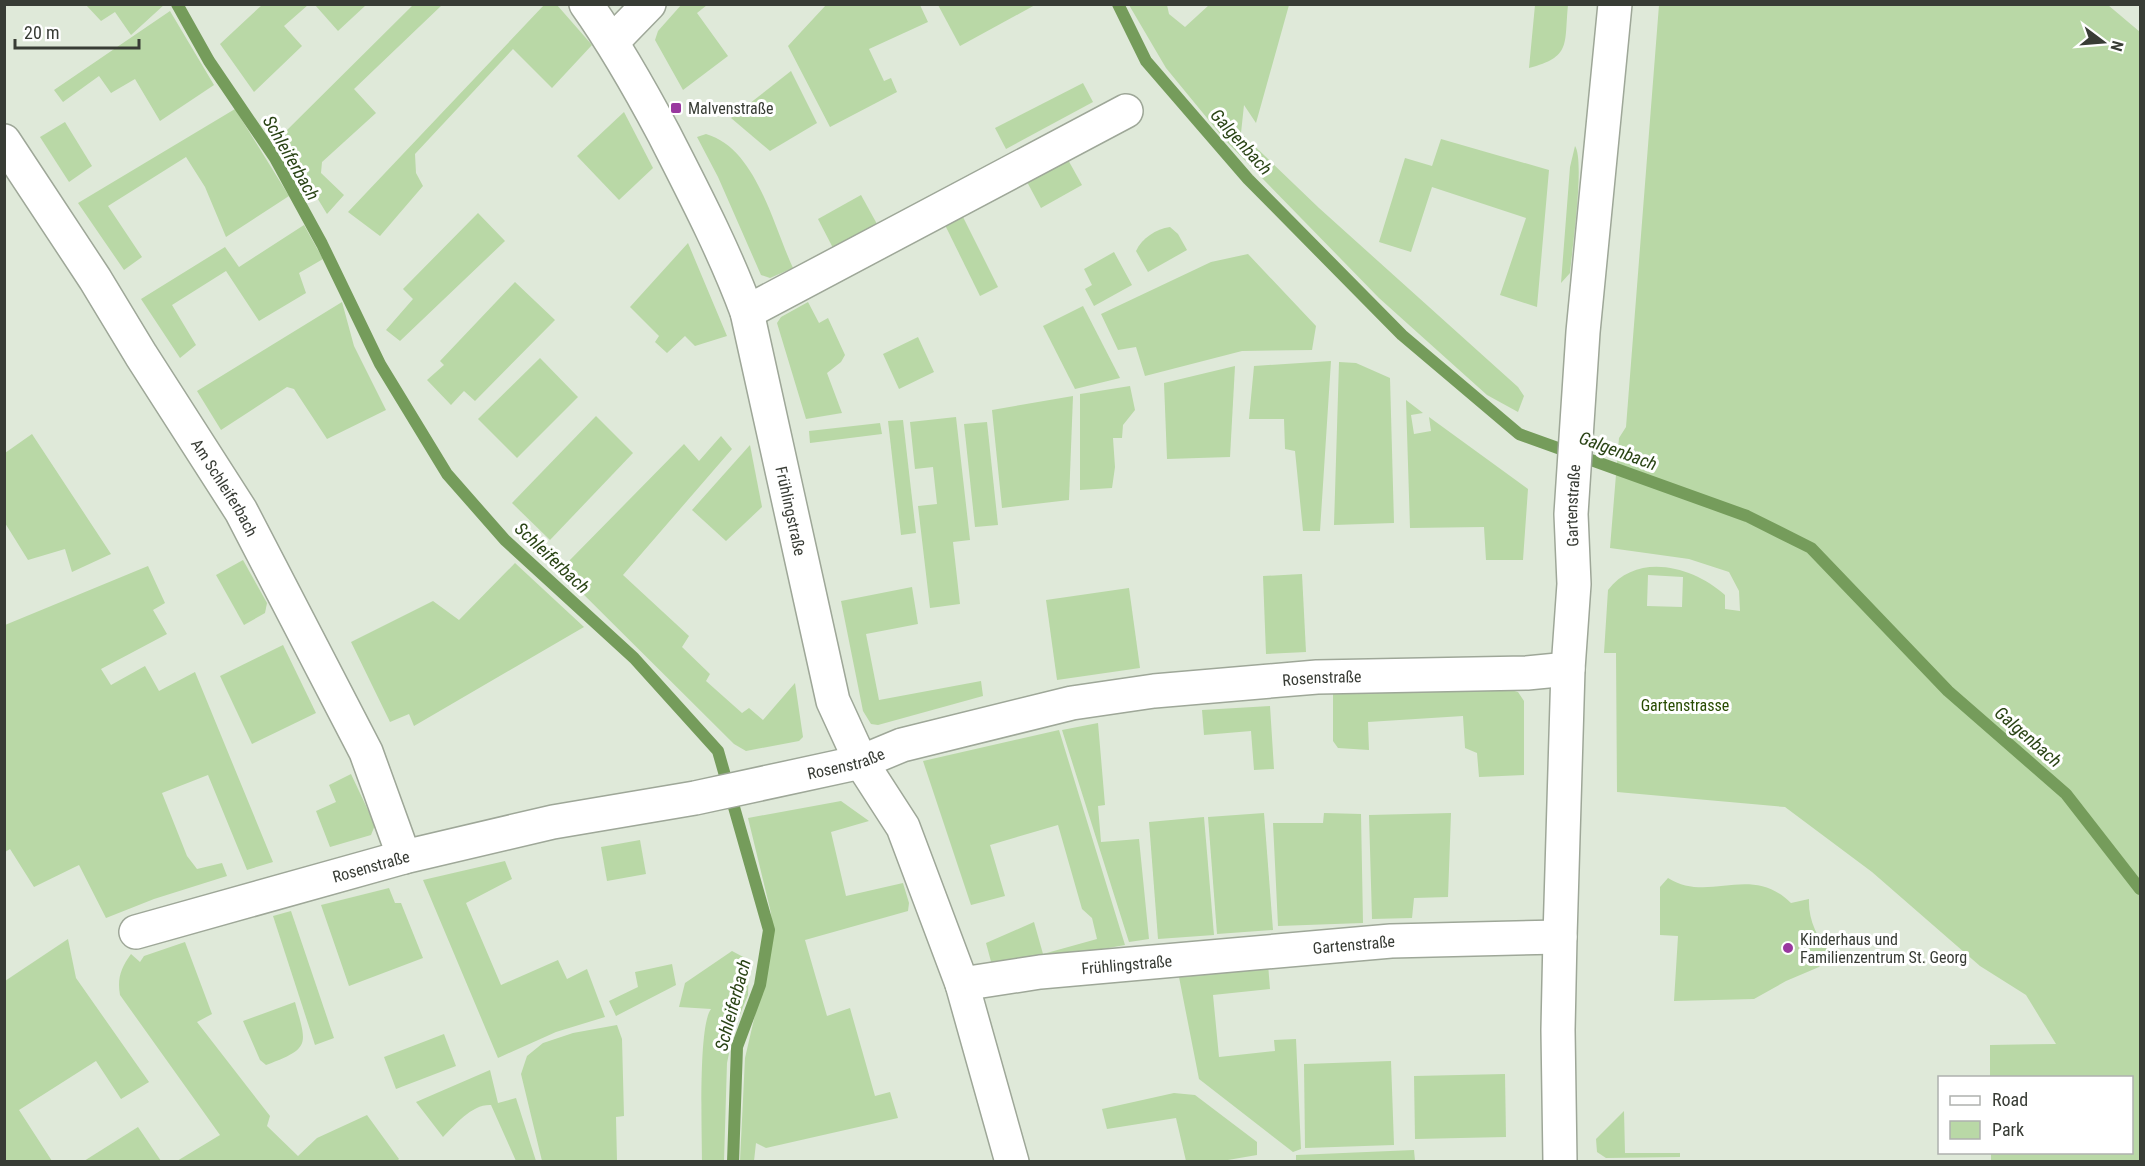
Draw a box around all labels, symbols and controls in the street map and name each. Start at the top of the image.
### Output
scale bar [15,12,140,50]
north arrow [2073,12,2133,72]
text: 20 m [24,22,59,43]
text: N [2106,39,2127,53]
place label: Malvenstraße [688,99,774,118]
marker: Malvenstraße [669,101,683,115]
water label: Galgenbach [1206,104,1276,179]
water label: Schleiferbach [259,112,324,204]
water label: Galgenbach [1576,427,1660,474]
street label: Am Schleiferbach [187,435,261,540]
street label: Gartenstraße [1562,464,1584,547]
street label: Frühlingstraße [771,465,810,558]
water label: Schleiferbach [511,518,594,597]
street label: Rosenstraße [1282,667,1362,690]
park label: Gartenstrasse [1641,696,1729,715]
water label: Galgenbach [1991,702,2066,771]
street label: Rosenstraße [806,744,887,783]
street label: Rosenstraße [330,847,411,887]
place label: Kinderhaus und Familienzentrum St. Georg [1800,930,1967,967]
street label: Gartenstraße [1312,932,1395,958]
marker: Kinderhaus und Familienzentrum St. Georg [1781,941,1795,955]
street label: Frühlingstraße [1081,951,1173,978]
water label: Schleiferbach [710,957,755,1053]
legend [1938,1076,2133,1154]
text: Road [1992,1089,2028,1110]
text: Park [1992,1119,2024,1140]

